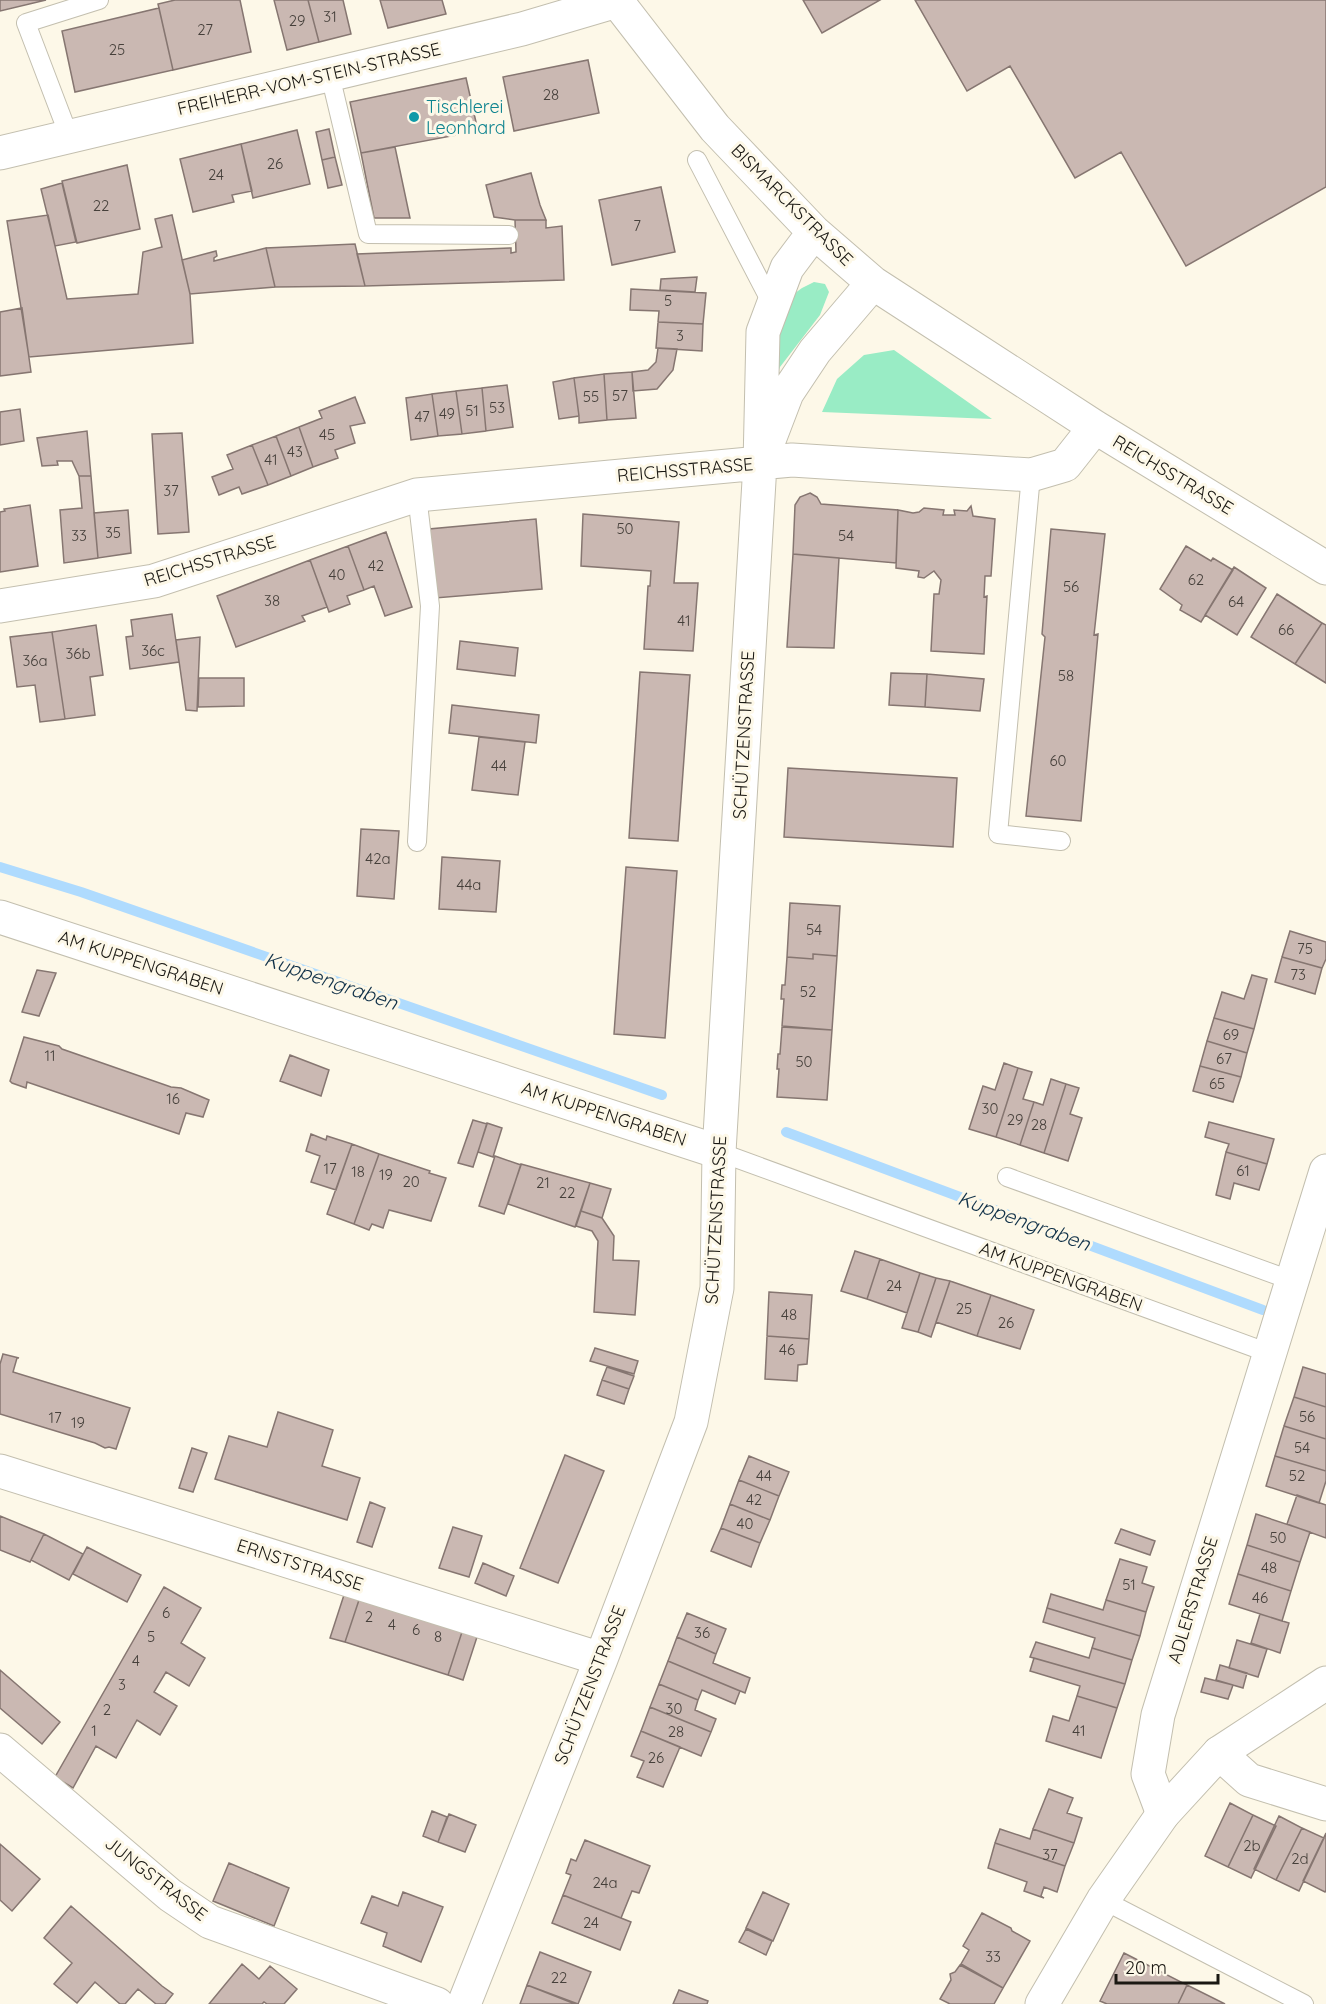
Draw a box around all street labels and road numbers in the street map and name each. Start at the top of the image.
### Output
street label: FREIHERR-VOM-STEIN-STRASSE [175,37,443,120]
street label: BISMARCKSTRASSE [726,139,858,271]
street label: REICHSSTRASSE [1109,429,1238,520]
street label: REICHSSTRASSE [616,452,754,487]
street label: REICHSSTRASSE [141,530,279,592]
street label: SCHÜTZENSTRASSE [728,650,759,820]
street label: AM KUPPENGRABEN [56,925,227,1000]
street label: AM KUPPENGRABEN [519,1076,690,1151]
street label: SCHÜTZENSTRASSE [700,1135,731,1305]
street label: AM KUPPENGRABEN [976,1236,1146,1317]
street label: ERNSTSTRASSE [234,1533,366,1596]
street label: ADLERSTRASSE [1162,1534,1223,1666]
street label: SCHÜTZENSTRASSE [549,1602,630,1768]
street label: JUNGSTRASSE [100,1831,212,1926]

